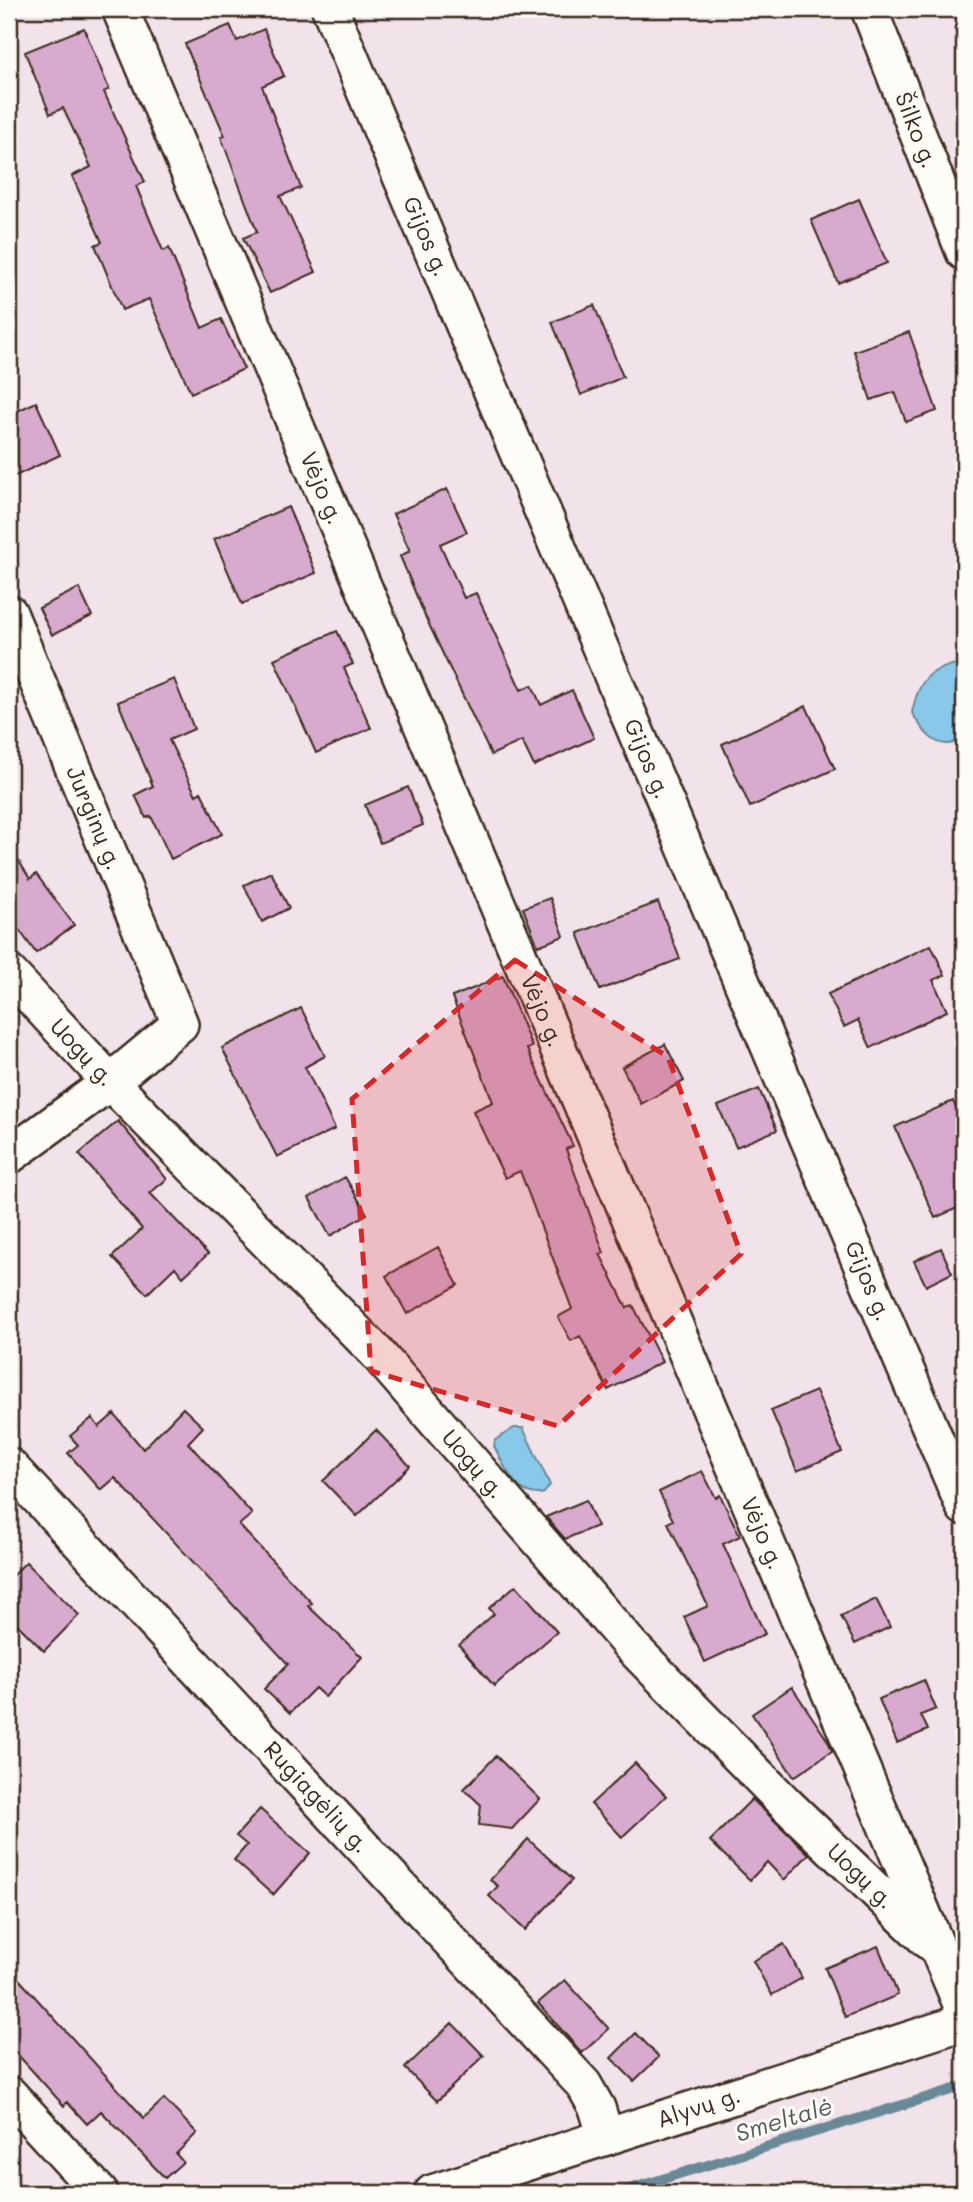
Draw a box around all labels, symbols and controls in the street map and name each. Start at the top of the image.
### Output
street label: Šilko g. [889,87,946,172]
street label: Gijos g. [397,191,457,281]
street label: Vėjo g. [294,447,352,529]
street label: Gijos g. [618,714,678,803]
street label: Jurginų g. [60,761,130,874]
street label: Vėjo g. [515,969,572,1051]
street label: Uogų g. [44,1011,122,1092]
street label: Gijos g. [839,1236,899,1325]
street label: Uogų g. [436,1422,512,1504]
street label: Vėjo g. [735,1492,792,1574]
street label: Rugiagėlių g. [258,1734,377,1859]
street label: Uogų g. [821,1836,902,1915]
street label: Alyvų g. [653,2079,744,2134]
water label: Smeltalė [731,2089,836,2148]

